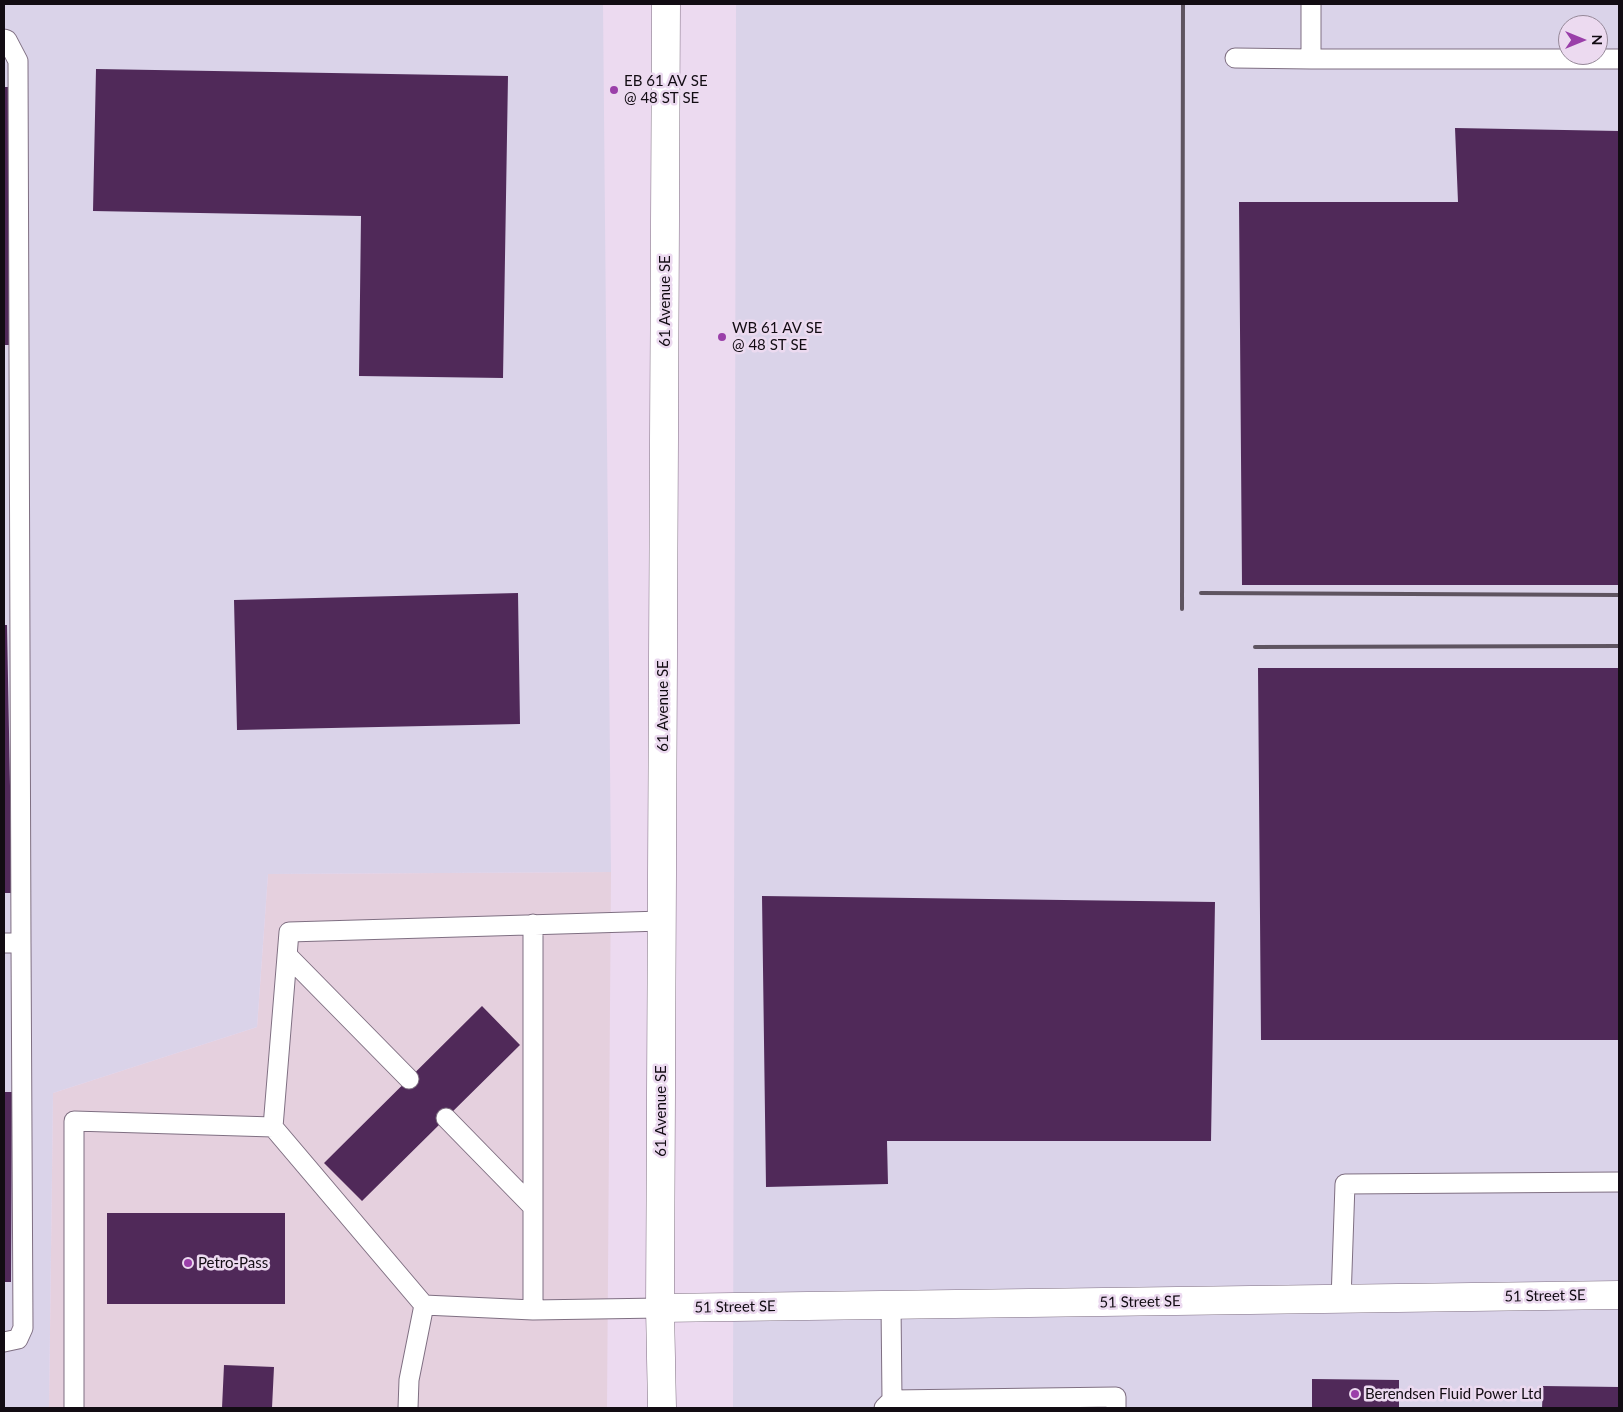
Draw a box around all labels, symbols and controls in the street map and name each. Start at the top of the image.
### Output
north arrow [1558,15,1608,65]
text: N [1589,35,1606,45]
place label: EB 61 AV SE @ 48 ST SE [624,72,708,107]
marker: EB 61 AV SE @ 48 ST SE [608,84,620,96]
street label: 61 Avenue SE [656,255,674,347]
place label: WB 61 AV SE @ 48 ST SE [732,319,822,354]
marker: WB 61 AV SE @ 48 ST SE [716,331,728,343]
street label: 61 Avenue SE [654,660,672,752]
street label: 61 Avenue SE [652,1065,670,1157]
place label: Petro-Pass [198,1254,268,1272]
marker: Petro-Pass [182,1257,194,1269]
street label: 51 Street SE [1504,1286,1586,1306]
street label: 51 Street SE [1099,1292,1181,1312]
street label: 51 Street SE [694,1297,776,1317]
place label: Berendsen Fluid Power Ltd [1365,1385,1542,1403]
marker: Berendsen Fluid Power Ltd [1349,1388,1361,1400]

